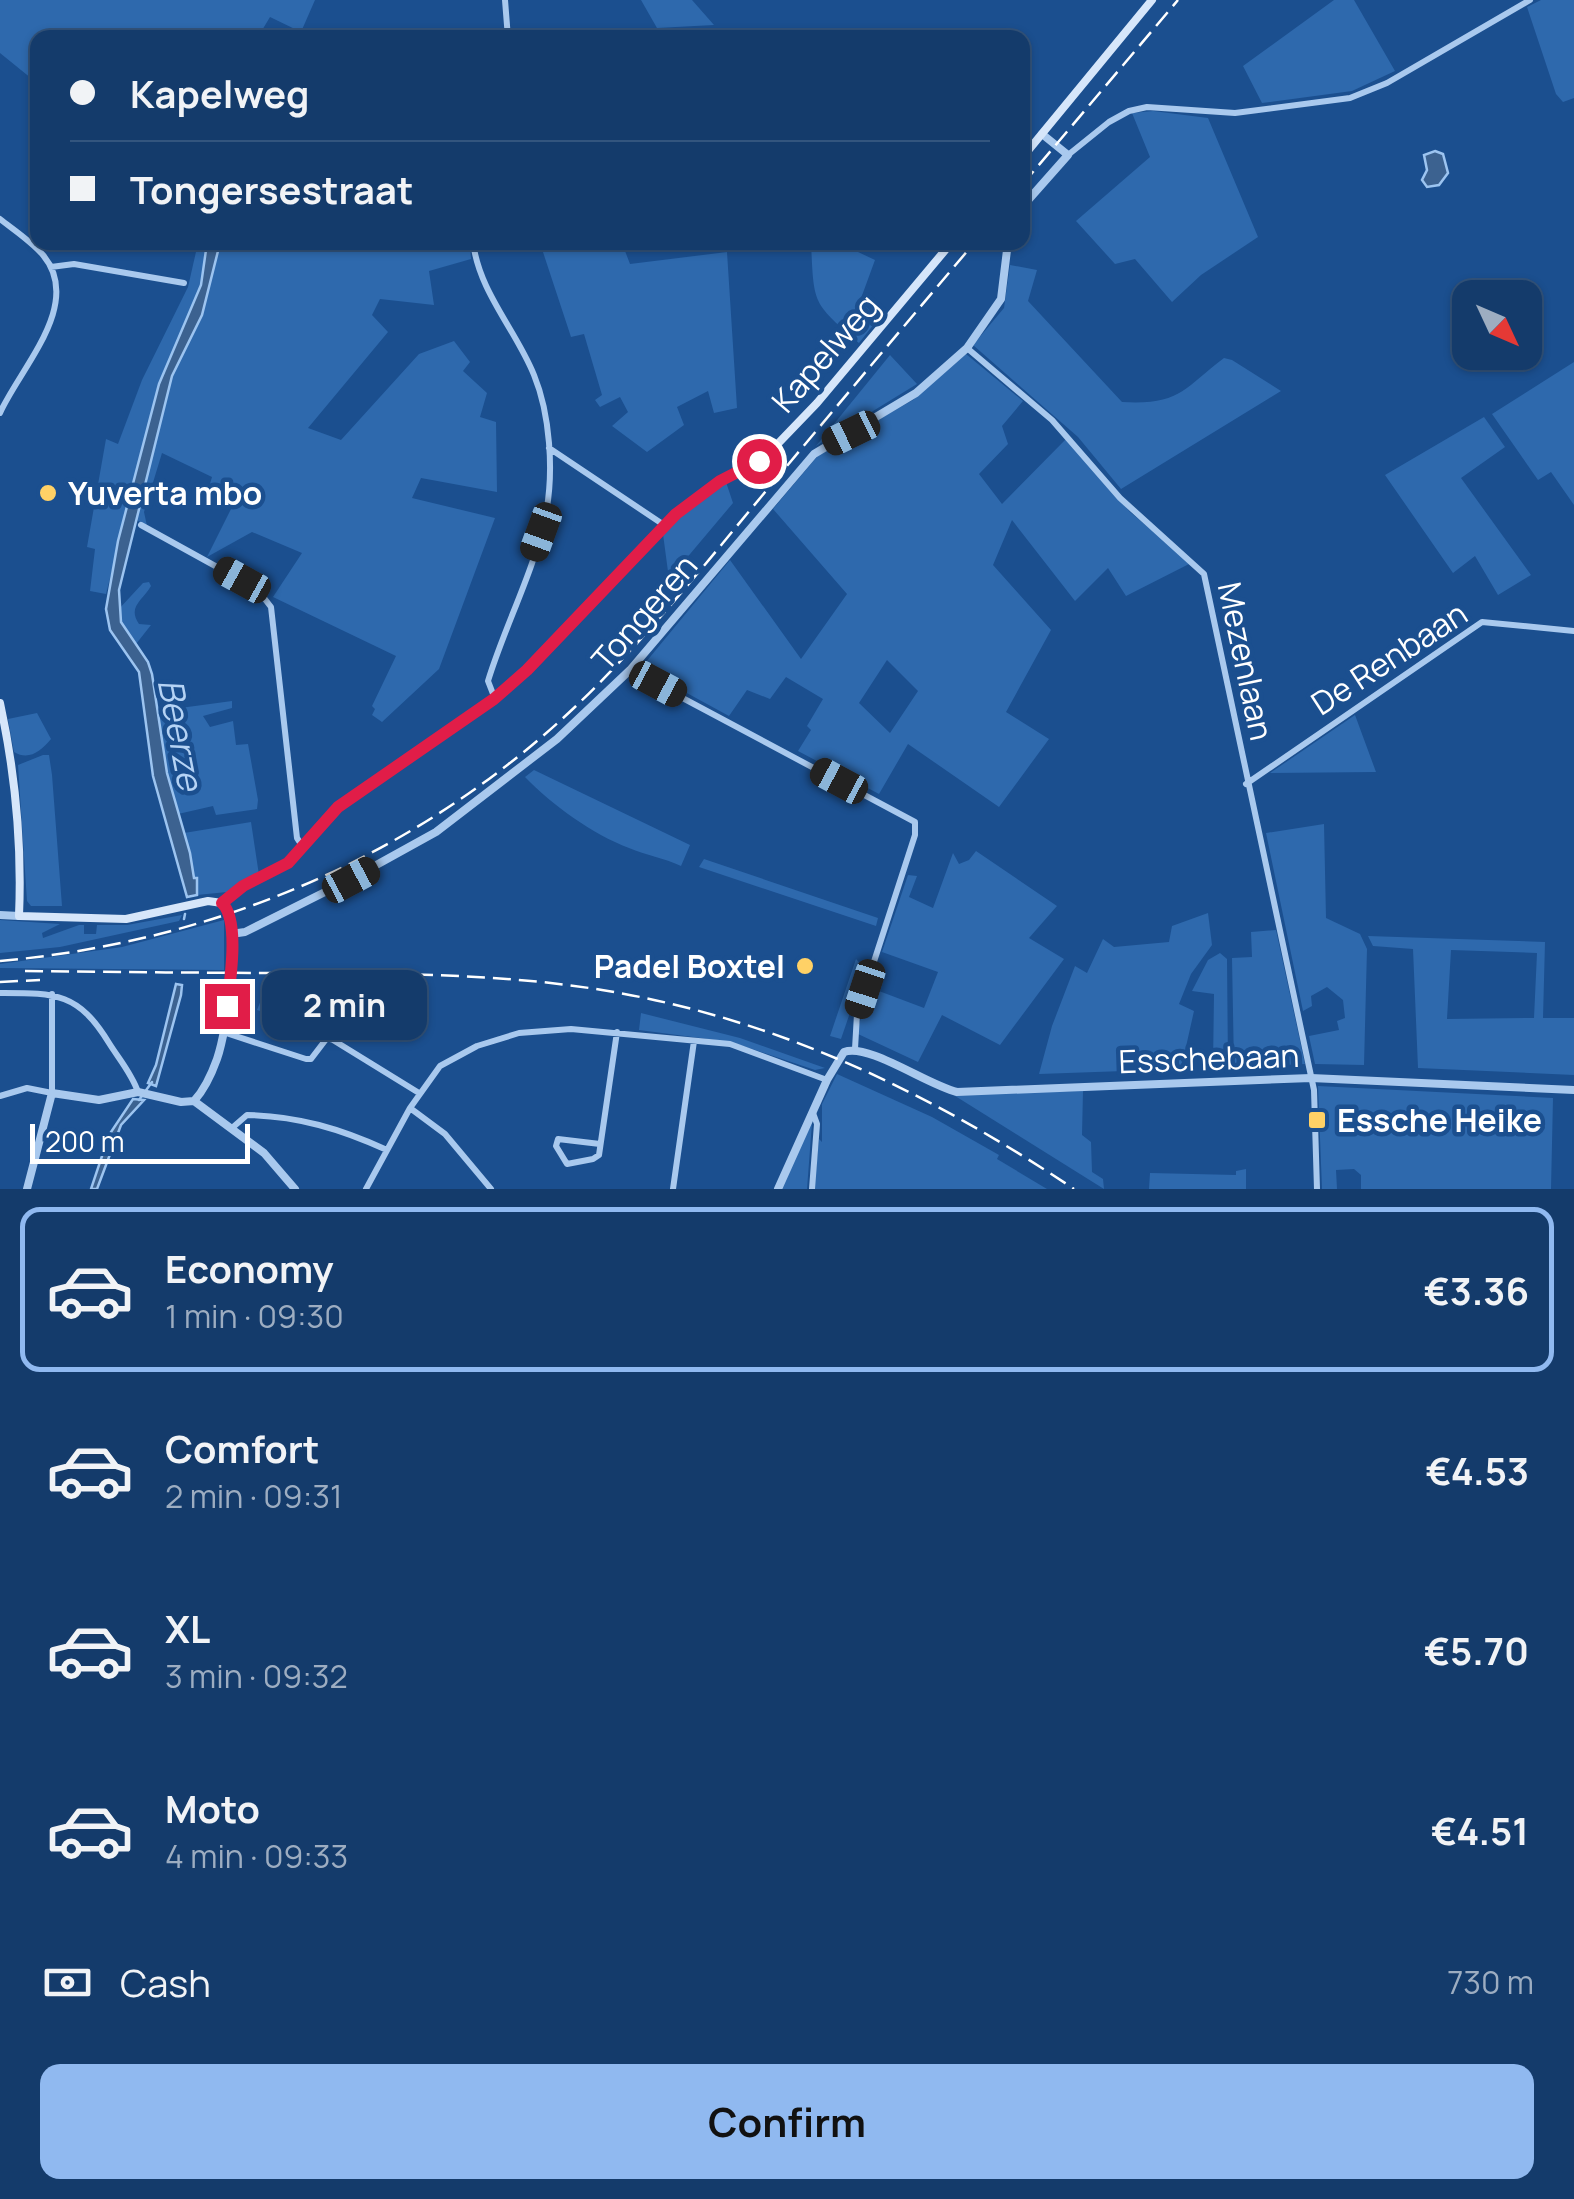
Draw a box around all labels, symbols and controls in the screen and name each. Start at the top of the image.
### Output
text: Kapelweg [130,67,309,119]
text: Tongersestraat [130,163,413,215]
north arrow [1452,280,1542,370]
map controls [1452,280,1542,370]
street label: Kapelweg [761,284,889,422]
car [817,406,885,460]
route start [737,439,782,484]
place label: Yuverta mbo [68,471,262,515]
marker: Yuverta mbo [37,482,59,504]
car [517,499,565,565]
street label: Tongeren [581,545,707,679]
car [208,552,276,608]
street label: Mezenlaan [1208,578,1284,744]
street label: De Renbaan [1303,591,1475,725]
car [624,657,692,711]
water label: Beerze [147,674,216,796]
car [805,754,873,808]
car [317,853,385,907]
place label: Padel Boxtel [594,944,785,988]
marker: Padel Boxtel [794,955,816,977]
car [841,956,889,1022]
callout: 2 min [262,971,427,1041]
text: 2 min [303,983,386,1027]
route end [205,984,250,1029]
street label: Esschebaan [1118,1033,1300,1083]
place label: Essche Heike [1337,1098,1542,1142]
marker: Essche Heike [1306,1109,1328,1131]
scale bar [30,1119,250,1164]
text: 200 m [45,1122,124,1160]
text: Economy [165,1242,334,1294]
icon: car [45,1245,135,1335]
text: €3.36 [1424,1264,1529,1316]
text: 1 min · 09:30 [165,1294,344,1338]
text: Comfort [165,1422,319,1474]
icon: car [45,1425,135,1515]
text: €4.53 [1426,1444,1529,1496]
text: 2 min · 09:31 [165,1474,342,1518]
text: XL [165,1602,210,1654]
icon: car [45,1605,135,1695]
text: €5.70 [1424,1624,1529,1676]
text: 3 min · 09:32 [165,1654,348,1698]
text: Moto [165,1782,260,1834]
icon: car [45,1785,135,1875]
text: €4.51 [1431,1804,1529,1856]
text: 4 min · 09:33 [165,1834,348,1878]
icon: cash [40,1955,95,2010]
text: Cash [120,1956,211,2008]
text: 730 m [1447,1960,1534,2004]
button: Confirm [40,2064,1534,2179]

